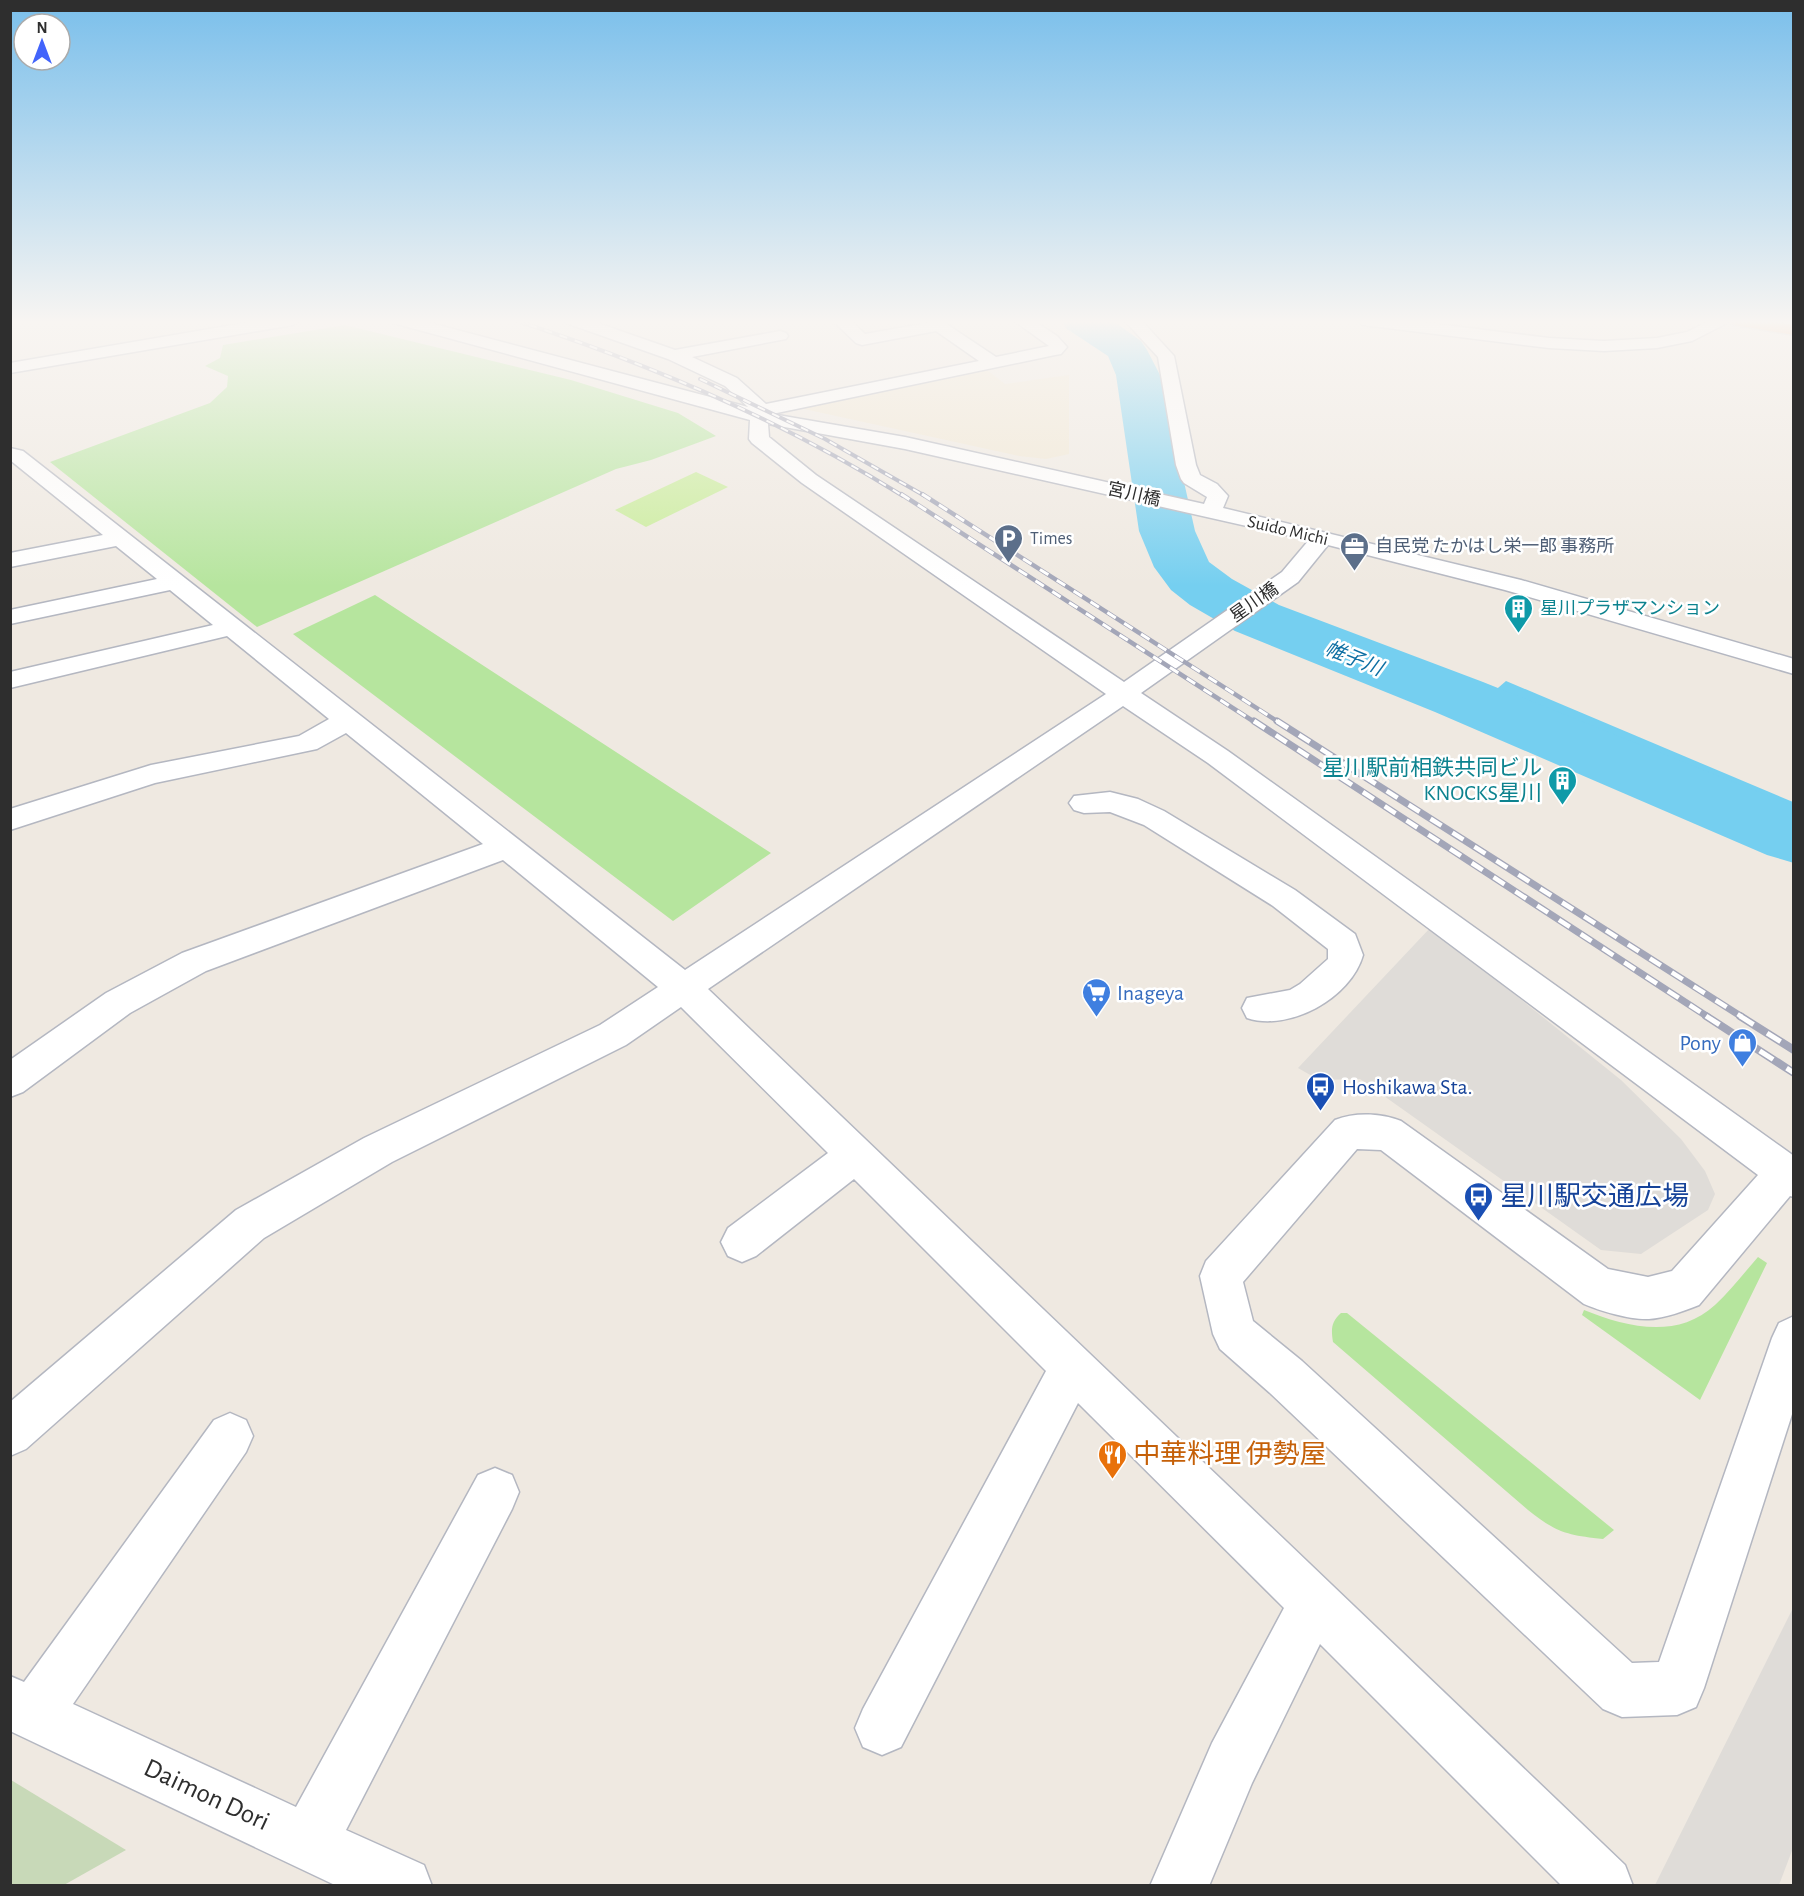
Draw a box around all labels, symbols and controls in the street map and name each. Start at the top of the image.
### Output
north arrow [12,12,72,72]
text: N [36,20,48,36]
street label: 宮川橋 [1105,479,1162,510]
street label: Suido Michi [1246,513,1330,549]
parking icon: Times [993,522,1025,564]
place label: Times [1030,530,1073,548]
office icon: 自民党 たかはし栄一郎 事務所 [1338,530,1370,572]
place label: 自民党 たかはし栄一郎 事務所 [1375,536,1614,556]
street label: 星川橋 [1227,579,1282,626]
building icon: 星川プラザマンション [1503,592,1535,634]
place label: 星川プラザマンション [1540,599,1720,618]
water label: 帷子川 [1322,637,1387,680]
place label: 星川駅前相鉄共同ビル KNOCKS星川 [1322,756,1542,804]
building icon: 星川駅前相鉄共同ビル KNOCKS星川 [1547,764,1579,806]
supermarket icon: Inageya [1080,976,1112,1018]
place label: Inageya [1117,982,1184,1004]
shop icon: Pony [1726,1026,1758,1068]
place label: Pony [1680,1032,1722,1054]
bus stop icon: Hoshikawa Sta. [1305,1070,1337,1112]
place label: Hoshikawa Sta. [1342,1076,1473,1098]
bus stop icon: 星川駅交通広場 [1463,1180,1495,1222]
place label: 星川駅交通広場 [1500,1182,1689,1210]
restaurant icon: 中華料理 伊勢屋 [1096,1438,1128,1480]
place label: 中華料理 伊勢屋 [1133,1440,1326,1468]
street label: Daimon Dori [140,1754,274,1835]

